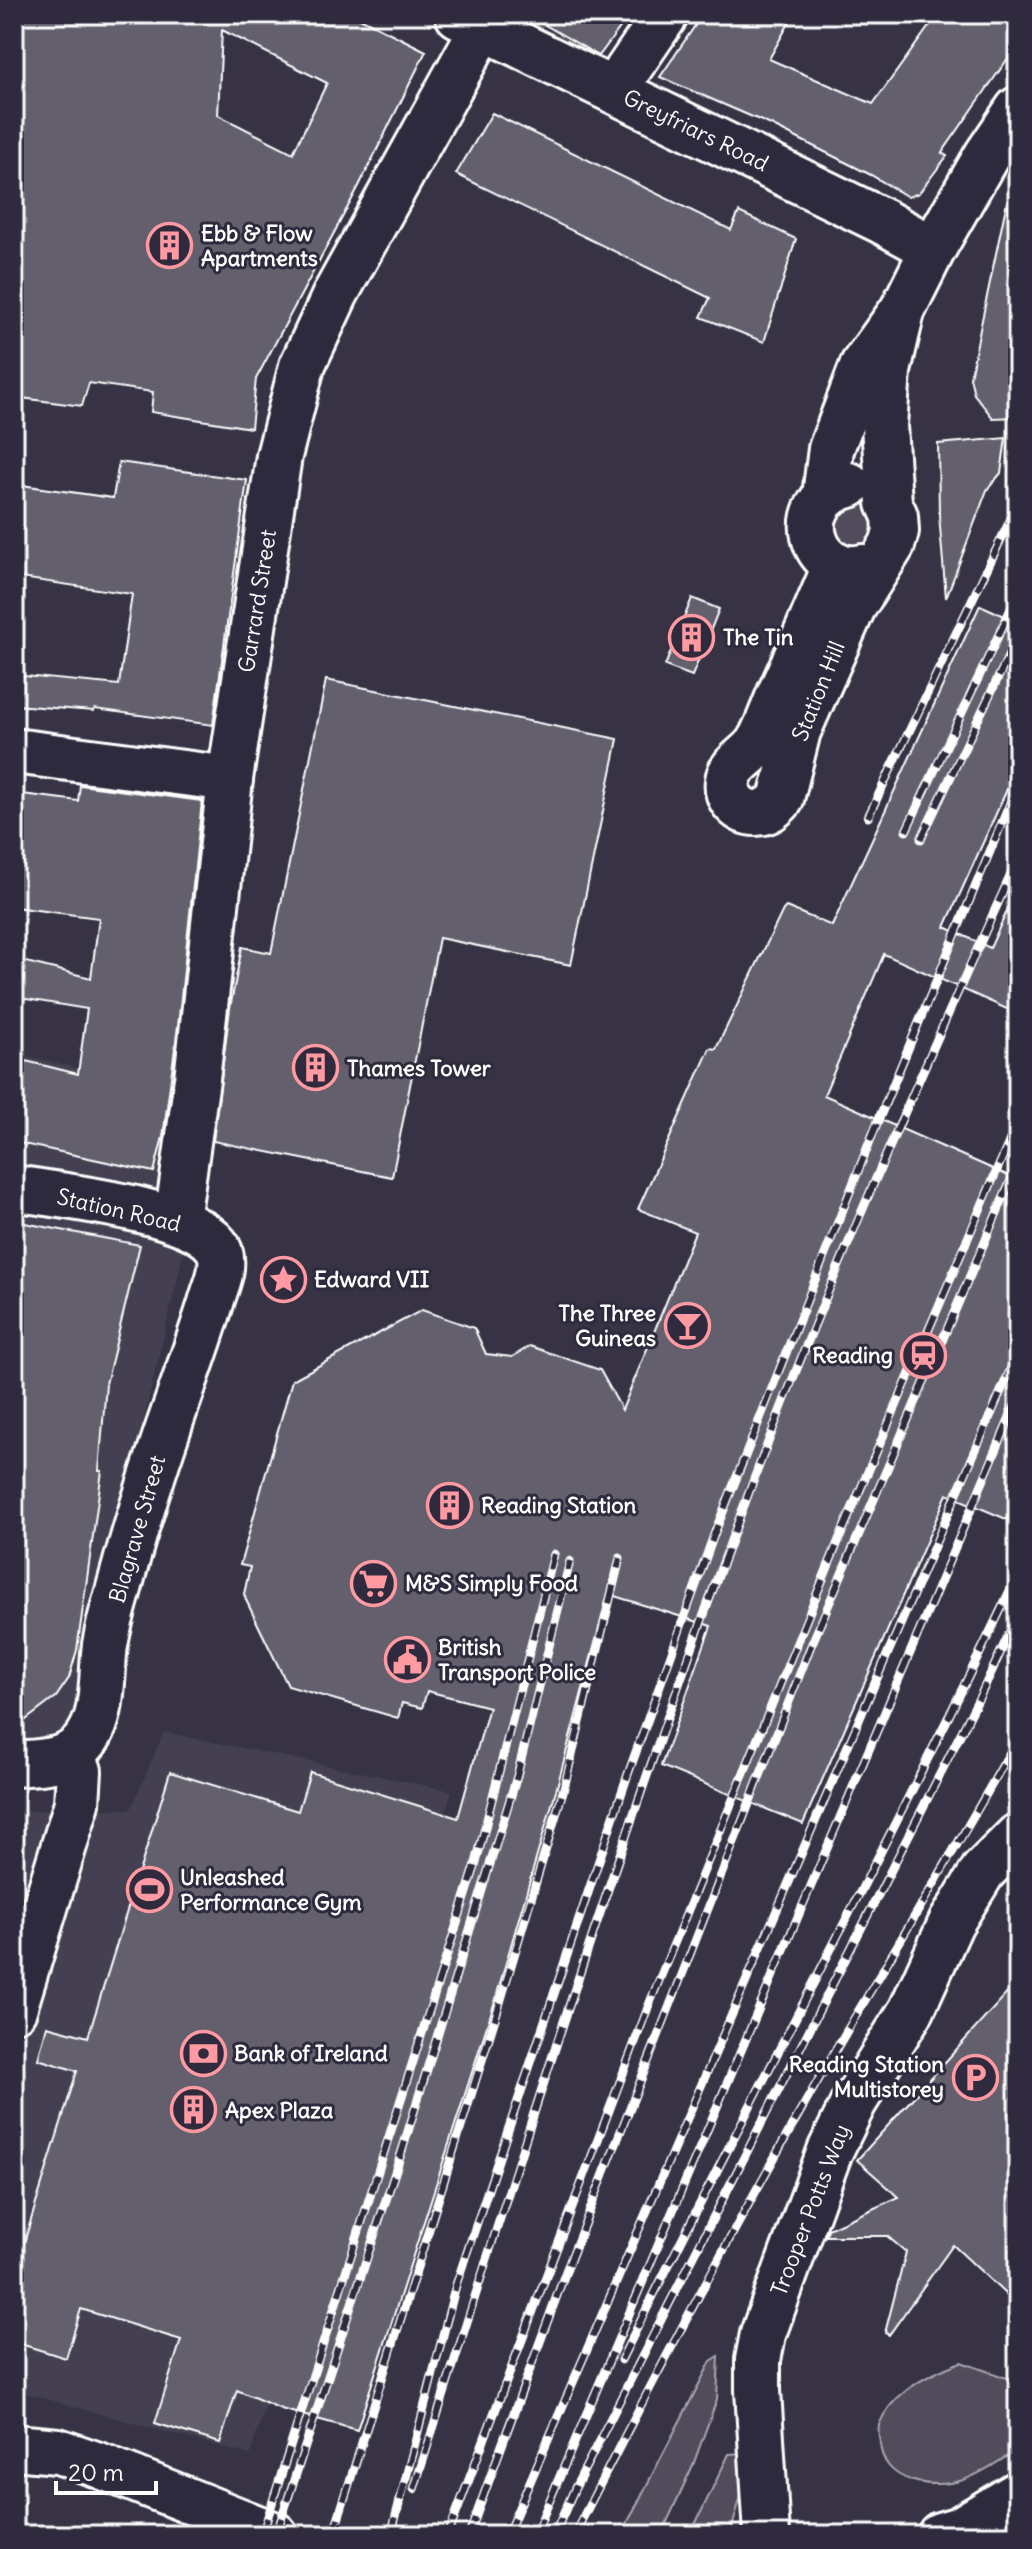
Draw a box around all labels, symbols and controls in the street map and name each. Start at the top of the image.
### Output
street label: Greyfriars Road [619,83,773,177]
place label: Ebb & Flow Apartments [201,219,318,272]
building icon: Ebb & Flow Apartments [146,222,194,270]
street label: Garrard Street [232,528,282,674]
building icon: The Tin [668,613,716,661]
place label: The Tin [723,623,794,651]
street label: Station Hill [785,637,851,745]
building icon: Thames Tower [292,1044,340,1092]
place label: Thames Tower [347,1054,492,1082]
street label: Station Road [54,1182,184,1238]
place icon: Edward VII [259,1255,307,1303]
place label: Edward VII [314,1265,430,1293]
place label: The Three Guineas [558,1299,656,1352]
bar icon: The Three Guineas [663,1302,711,1350]
station icon: Reading [900,1331,948,1379]
place label: Reading [812,1341,893,1369]
street label: Blagrave Street [103,1452,171,1606]
building icon: Reading Station [426,1481,474,1529]
place label: Reading Station [481,1491,637,1519]
supermarket icon: M&S Simply Food [350,1559,398,1607]
place label: M&S Simply Food [405,1569,578,1597]
place label: British Transport Police [438,1633,596,1686]
public building icon: British Transport Police [383,1636,431,1684]
place label: Unleashed Performance Gym [180,1863,362,1916]
sports icon: Unleashed Performance Gym [125,1866,173,1914]
bank icon: Bank of Ireland [179,2029,227,2077]
place label: Bank of Ireland [234,2039,388,2067]
place label: Reading Station Multistorey [789,2050,944,2103]
parking icon: Reading Station Multistorey [951,2053,999,2101]
building icon: Apex Plaza [170,2086,218,2134]
place label: Apex Plaza [225,2096,334,2124]
street label: Trooper Potts Way [764,2120,856,2300]
scale bar [56,2445,156,2495]
text: 20 m [68,2457,124,2487]

